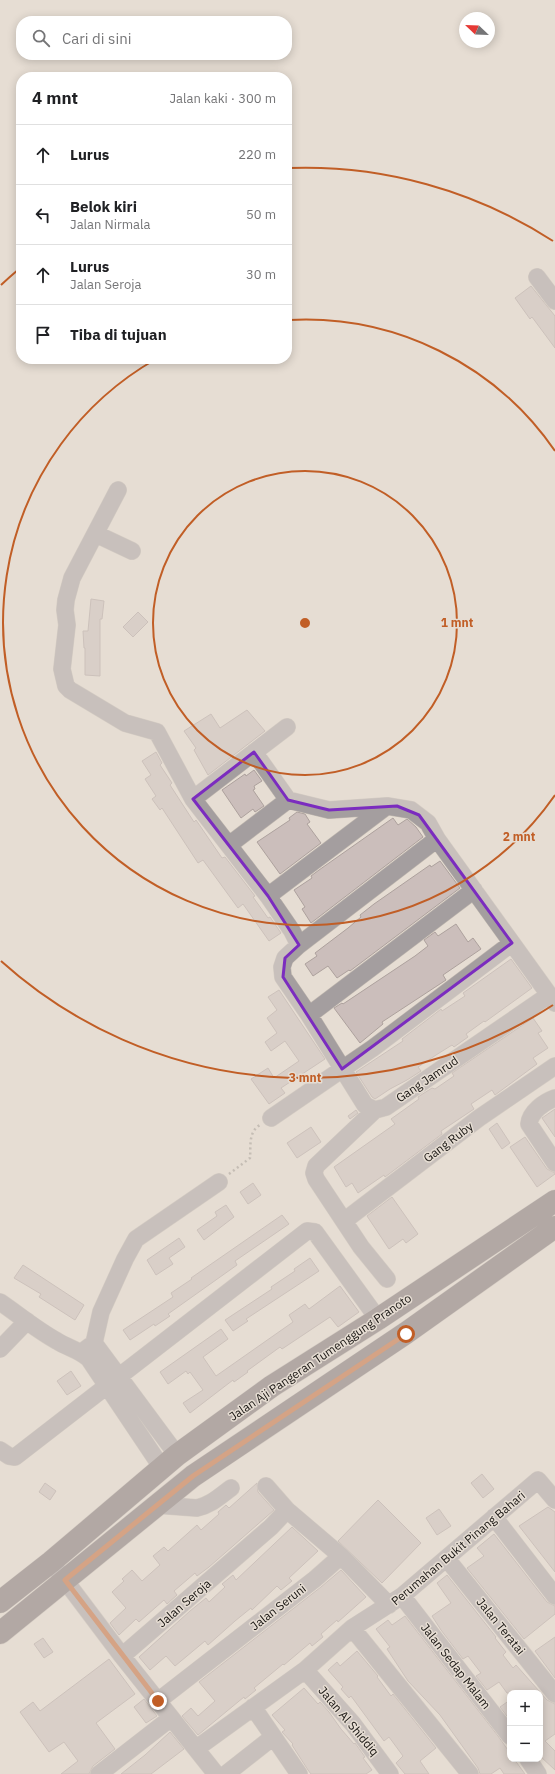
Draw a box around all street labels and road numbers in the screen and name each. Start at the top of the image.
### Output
street label: Gang Jamrud [393,1053,461,1105]
street label: Gang Ruby [420,1119,476,1165]
street label: Jalan Aji Pangeran Tumenggung Pranoto [226,1290,414,1424]
street label: Perumahan Bukit Pinang Bahari [388,1488,528,1608]
street label: Jalan Seroja [154,1575,214,1630]
street label: Jalan Seruni [247,1581,309,1633]
street label: Jalan Teratai [473,1595,529,1657]
street label: Jalan Sedap Malam [418,1620,494,1712]
street label: Jalan Al Shiddiq [316,1683,382,1759]

